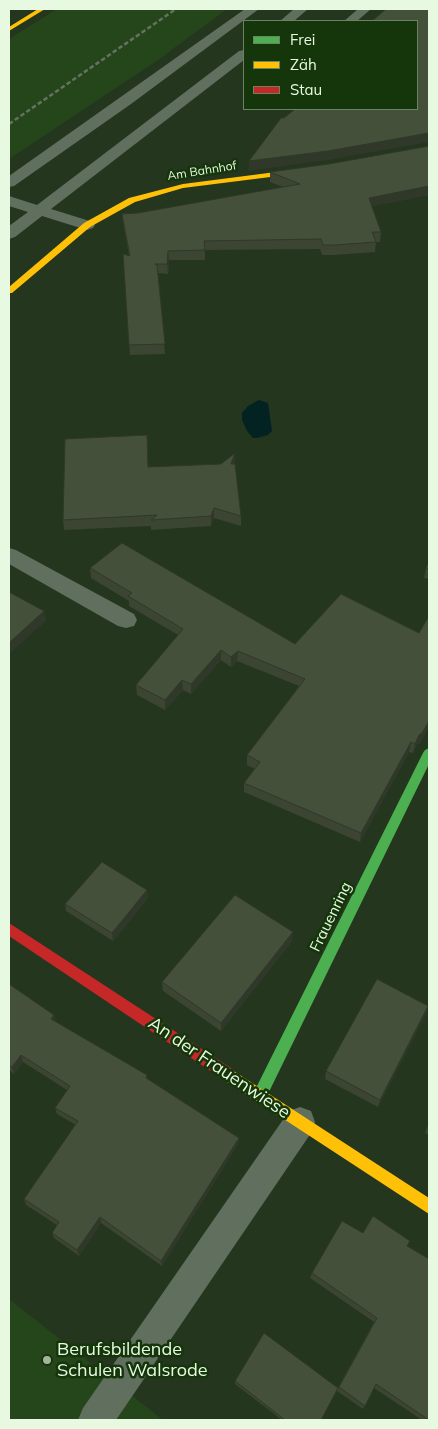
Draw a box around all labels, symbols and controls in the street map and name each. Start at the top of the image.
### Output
legend [243,20,418,110]
text: Frei [290,30,315,49]
text: Zäh [290,55,317,74]
text: Stau [290,80,322,99]
street label: Am Bahnhof [166,158,238,184]
street label: Frauenring [306,879,356,955]
street label: An der Frauenwiese [144,1012,294,1124]
place label: Berufsbildende Schulen Walsrode [57,1339,208,1382]
marker: Berufsbildende Schulen Walsrode [41,1354,53,1366]

